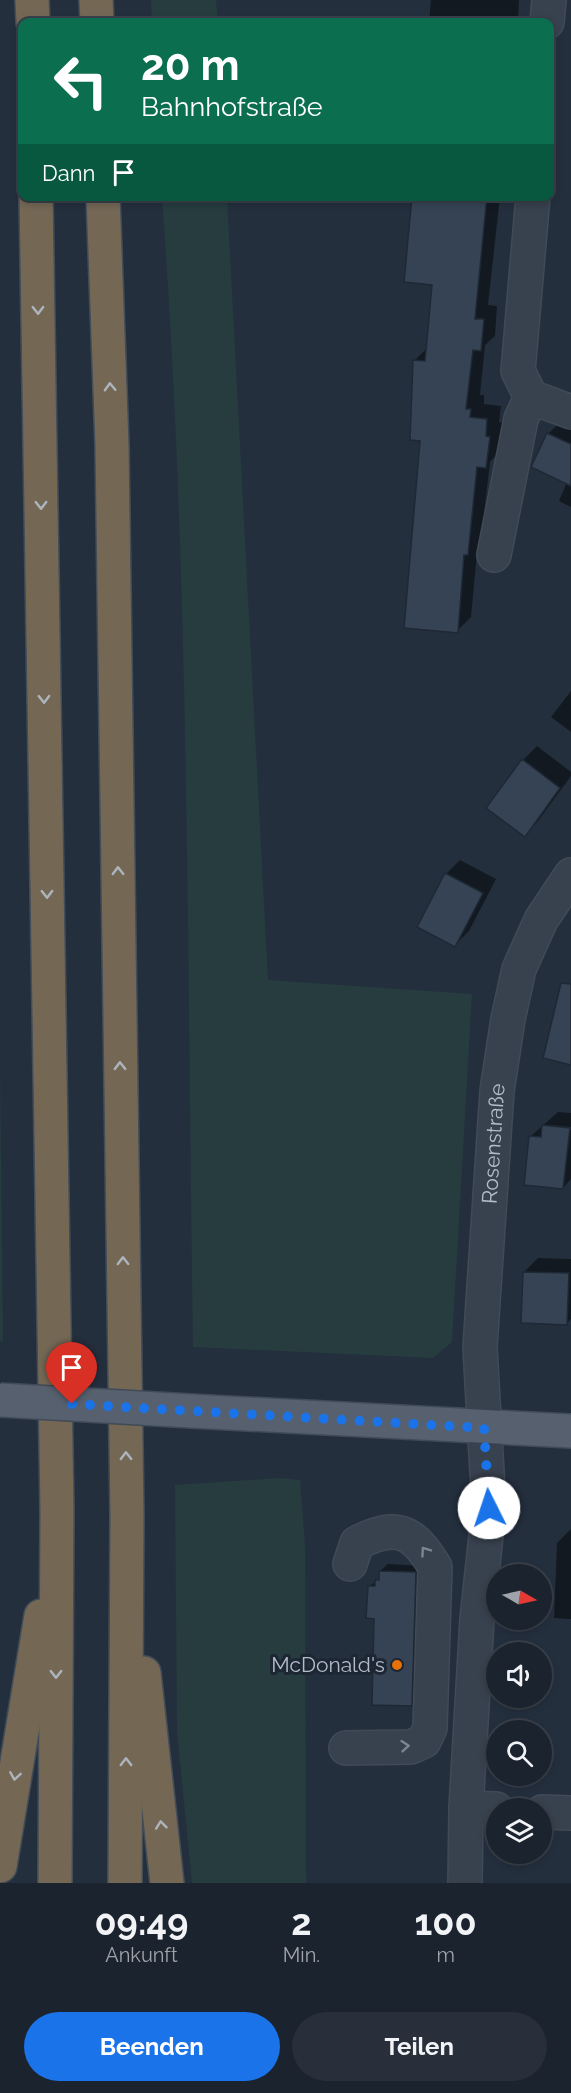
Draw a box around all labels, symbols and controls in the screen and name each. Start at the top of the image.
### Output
text: 20 m [141,41,240,90]
icon: left [42,42,120,120]
text: Bahnhofstraße [141,91,323,122]
icon: arrive [107,156,140,189]
text: Dann [42,160,95,186]
one-way arrow [32,305,44,314]
one-way arrow [103,382,116,391]
one-way arrow [35,500,47,509]
one-way arrow [38,695,50,704]
one-way arrow [112,867,124,876]
one-way arrow [41,890,54,899]
one-way arrow [114,1062,127,1071]
street label: Rosenstraße [477,1082,510,1205]
one-way arrow [117,1257,129,1266]
pin [46,1342,97,1404]
icon: arrive [55,1351,88,1384]
one-way arrow [120,1452,132,1461]
position arrow [457,1476,521,1540]
one-way arrow [421,1546,432,1557]
north arrow [486,1564,552,1630]
map controls [486,1564,552,1864]
button: sound [486,1642,552,1708]
place label: McDonald's [271,1652,385,1677]
marker: McDonald's [390,1658,404,1672]
one-way arrow [50,1670,62,1679]
button: search [486,1720,552,1786]
one-way arrow [400,1740,409,1753]
one-way arrow [120,1757,132,1766]
one-way arrow [9,1770,22,1780]
button: layers [486,1798,552,1864]
one-way arrow [155,1820,168,1829]
text: 09:49 [94,1901,188,1943]
text: 2 [291,1901,312,1943]
text: 100 [415,1901,477,1943]
text: Ankunft [105,1943,178,1967]
text: Min. [283,1943,320,1967]
text: m [436,1943,455,1967]
button: Beenden [24,2012,280,2081]
button: Teilen [292,2012,547,2081]

